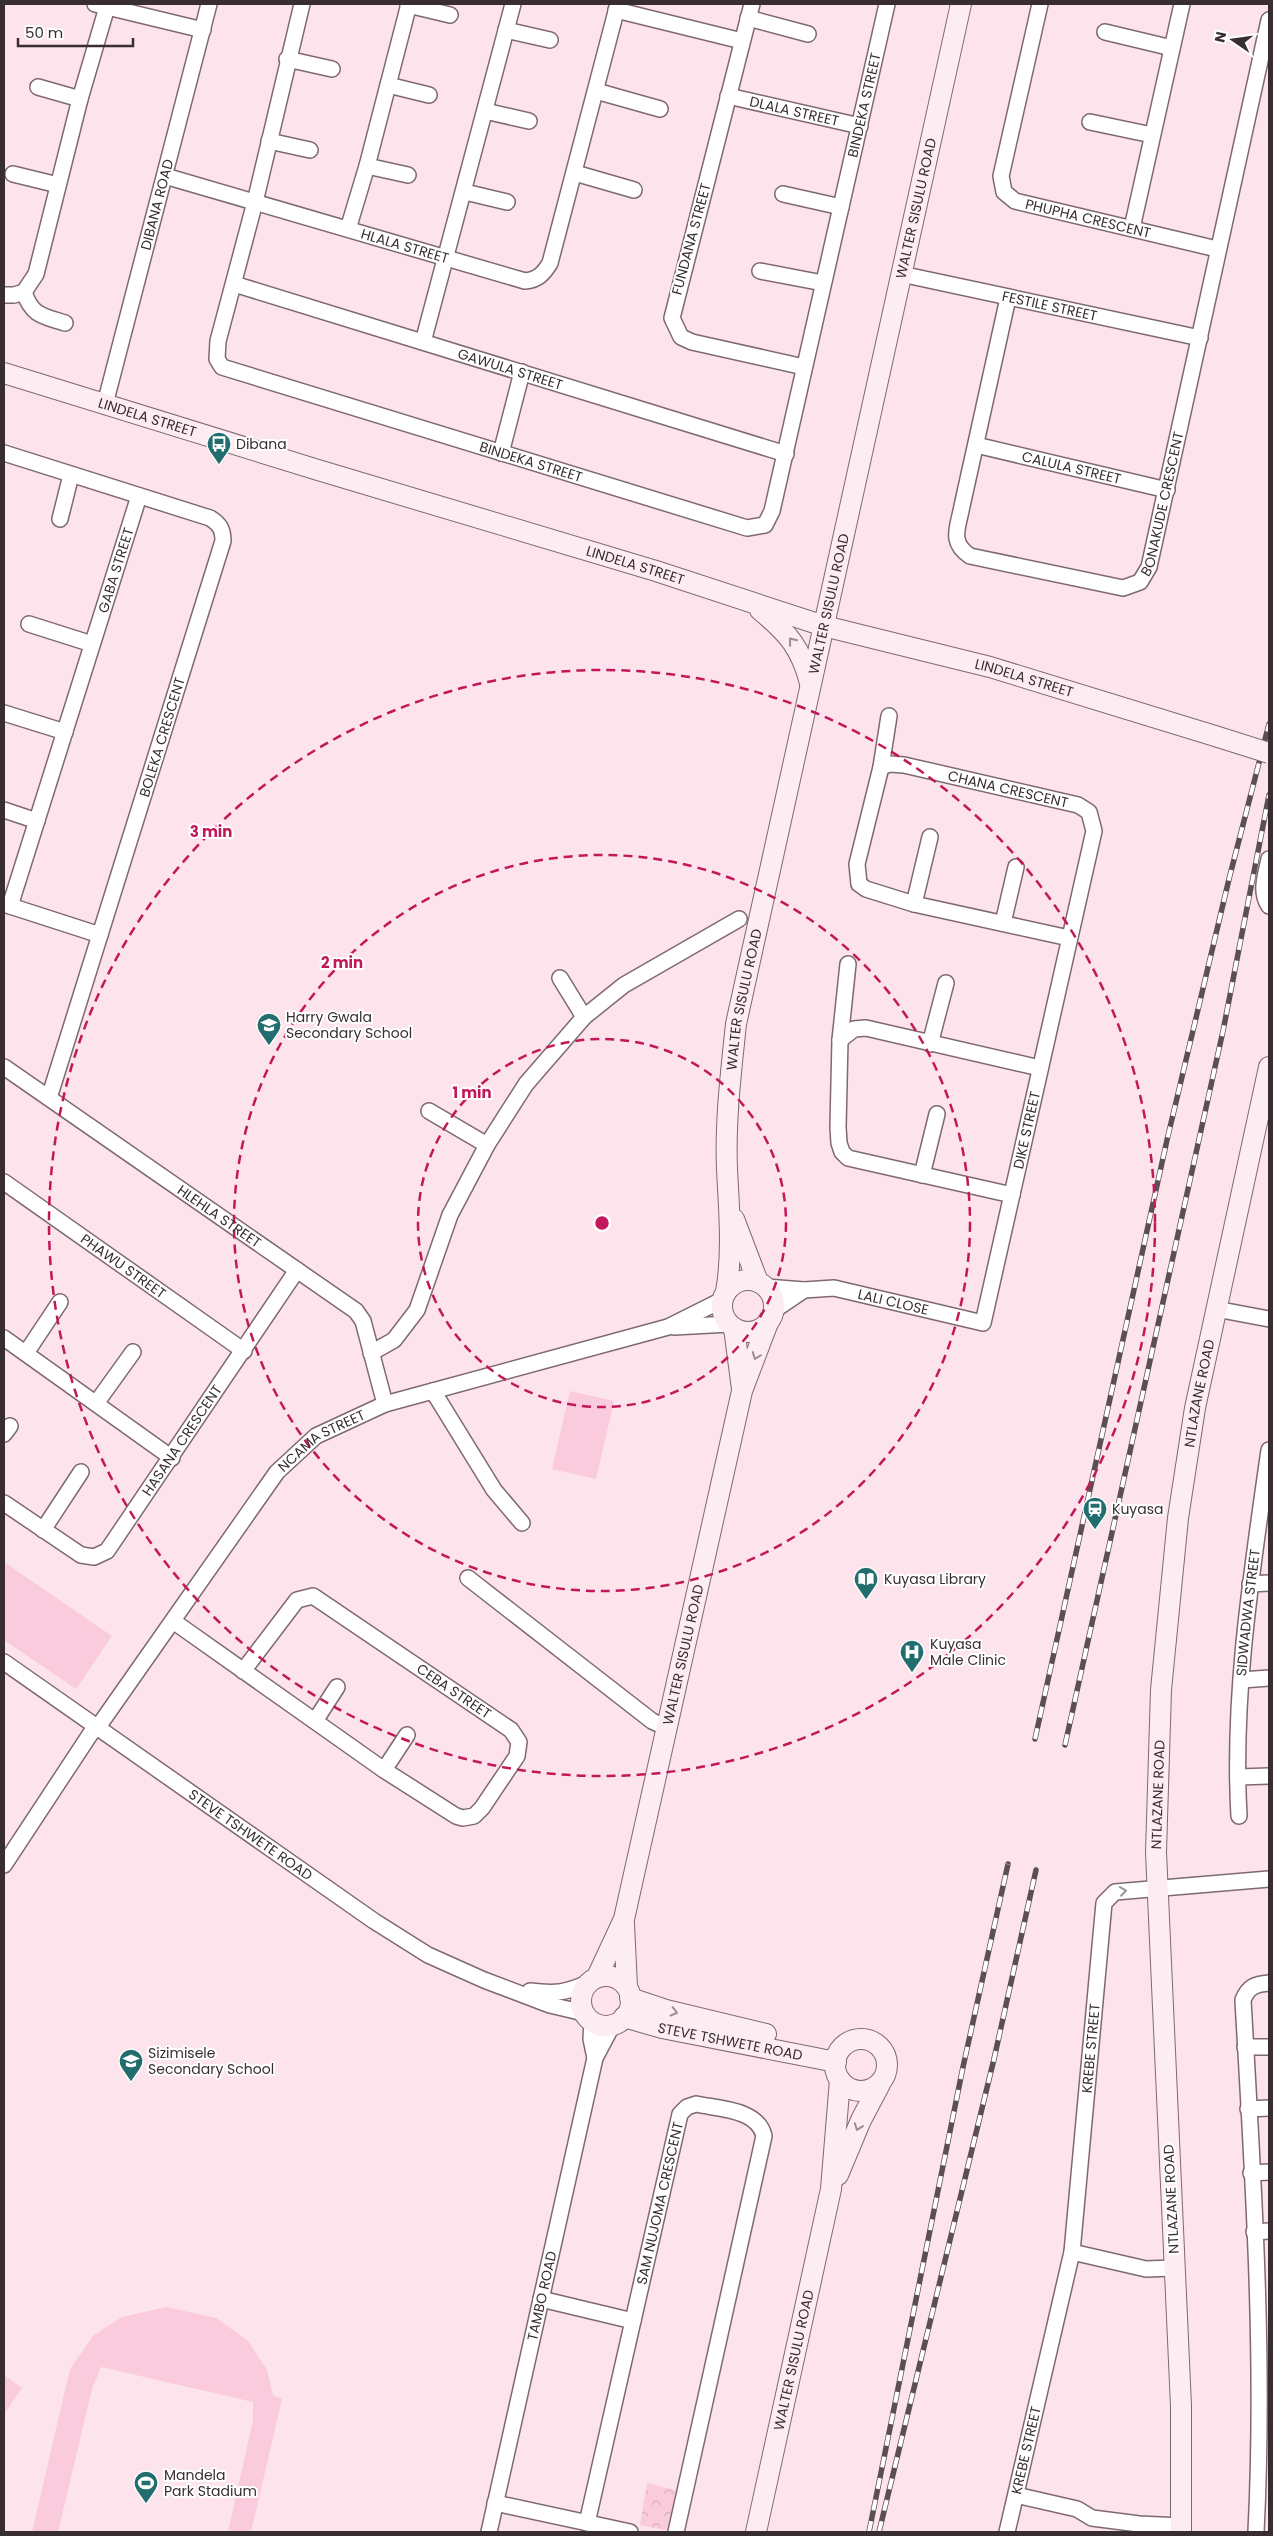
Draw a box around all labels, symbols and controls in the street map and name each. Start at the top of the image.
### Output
scale bar [18,15,132,47]
north arrow [1208,15,1258,65]
text: 50 m [25,22,63,43]
text: N [1209,30,1231,44]
street label: BINDEKA STREET [842,50,886,159]
street label: DLALA STREET [748,91,841,131]
street label: WALTER SISULU ROAD [891,136,941,281]
street label: DIBANA ROAD [135,157,178,252]
street label: FUNDANA STREET [666,180,716,297]
street label: PHUPHA CRESCENT [1023,194,1153,243]
street label: HLALA STREET [359,224,452,268]
street label: FESTILE STREET [1000,286,1099,326]
street label: GAWULA STREET [455,343,566,395]
street label: LINDELA STREET [96,393,199,442]
street label: BONAKUDE CRESCENT [1136,429,1189,580]
bus stop icon: Dibana [206,431,232,465]
place label: Dibana [236,434,287,454]
street label: BINDEKA STREET [477,437,585,487]
street label: CALULA STREET [1020,446,1123,489]
street label: GABA STREET [93,525,139,615]
street label: WALTER SISULU ROAD [803,531,854,676]
street label: LINDELA STREET [584,541,688,590]
one-way arrow [789,637,798,646]
street label: LINDELA STREET [973,654,1076,702]
street label: BOLEKA CRESCENT [134,674,190,799]
street label: CHANA CRESCENT [946,765,1071,813]
text: 3 min [190,821,232,842]
street label: WALTER SISULU ROAD [721,927,767,1071]
text: 2 min [321,952,363,973]
place label: Harry Gwala Secondary School [286,1007,412,1043]
school or university icon: Harry Gwala Secondary School [256,1012,282,1046]
text: 1 min [452,1082,492,1103]
street label: DIKE STREET [1008,1089,1045,1171]
street label: HLEHLA STREET [173,1180,266,1253]
centre of rings [593,1214,611,1232]
street label: PHAWU STREET [77,1229,171,1303]
street label: LALI CLOSE [856,1284,931,1320]
street label: NTLAZANE ROAD [1179,1337,1220,1449]
one-way arrow [752,1351,762,1359]
street label: HASANA CRESCENT [137,1381,227,1500]
street label: NCAMA STREET [273,1405,369,1476]
station icon: Kuyasa [1082,1496,1108,1530]
place label: Kuyasa [1112,1499,1163,1519]
street label: SIDWADWA STREET [1231,1547,1265,1677]
library icon: Kuyasa Library [853,1566,879,1600]
place label: Kuyasa Library [884,1569,986,1589]
street label: WALTER SISULU ROAD [658,1582,709,1727]
place label: Kuyasa Male Clinic [930,1634,1006,1670]
hospital icon: Kuyasa Male Clinic [899,1639,925,1673]
street label: CEBA STREET [413,1659,496,1724]
street label: NTLAZANE ROAD [1146,1739,1169,1850]
street label: STEVE TSHWETE ROAD [185,1784,317,1885]
one-way arrow [1119,1886,1127,1897]
street label: KREBE STREET [1077,2002,1105,2094]
one-way arrow [670,2006,679,2017]
street label: STEVE TSHWETE ROAD [655,2017,804,2065]
place label: Sizimisele Secondary School [148,2043,274,2079]
school or university icon: Sizimisele Secondary School [118,2048,144,2082]
street label: SAM NUJOMA CRESCENT [632,2119,688,2287]
one-way arrow [854,2122,864,2131]
street label: NTLAZANE ROAD [1158,2144,1184,2254]
street label: TAMBO ROAD [522,2249,562,2343]
street label: WALTER SISULU ROAD [768,2288,819,2432]
street label: KREBE STREET [1006,2404,1046,2496]
place label: Mandela Park Stadium [164,2465,257,2501]
sports icon: Mandela Park Stadium [133,2470,159,2504]

